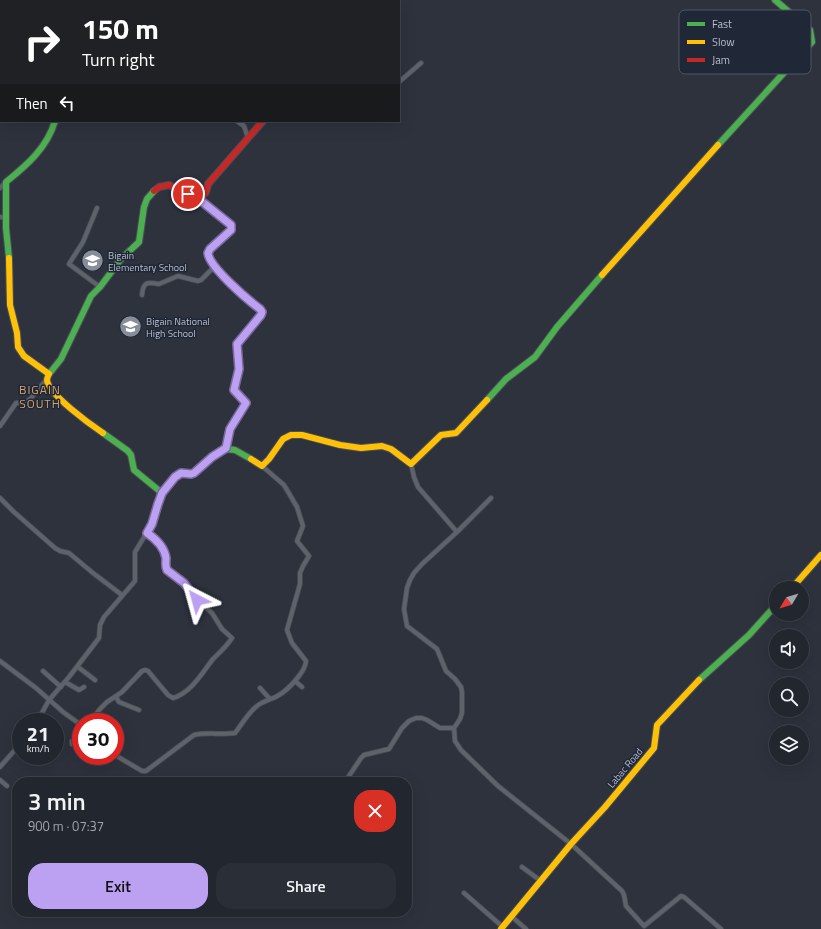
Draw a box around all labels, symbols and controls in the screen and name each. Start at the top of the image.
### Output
text: 150 m [82,7,159,50]
legend [679,10,811,74]
icon: right [16,16,68,68]
text: Fast [712,16,732,32]
text: Slow [712,34,735,50]
text: Turn right [82,46,155,73]
text: Jam [712,52,730,68]
text: Then [16,92,48,115]
icon: left [56,92,78,114]
pin [171,177,205,211]
icon: arrive [177,183,199,205]
school or university icon: Bigain Elementary School [80,248,106,274]
place label: Bigain Elementary School [108,248,187,275]
school or university icon: Bigain National High School [118,314,144,340]
place label: Bigain National High School [146,314,210,341]
district label: BIGAIN SOUTH [19,380,61,413]
position arrow [176,579,218,621]
north arrow [769,581,809,621]
map controls [769,581,809,765]
button: sound [769,629,809,669]
button: search [769,677,809,717]
speed limit sign: 30 [72,713,124,765]
text: 21 [27,718,49,749]
button: layers [769,725,809,765]
text: km/h [27,741,49,756]
street label: Labac Road [604,745,646,791]
text: 3 min [28,783,86,819]
button: close [354,790,396,832]
text: 900 m · 07:37 [28,816,104,836]
button: Exit [28,863,208,909]
button: Share [216,863,396,909]

